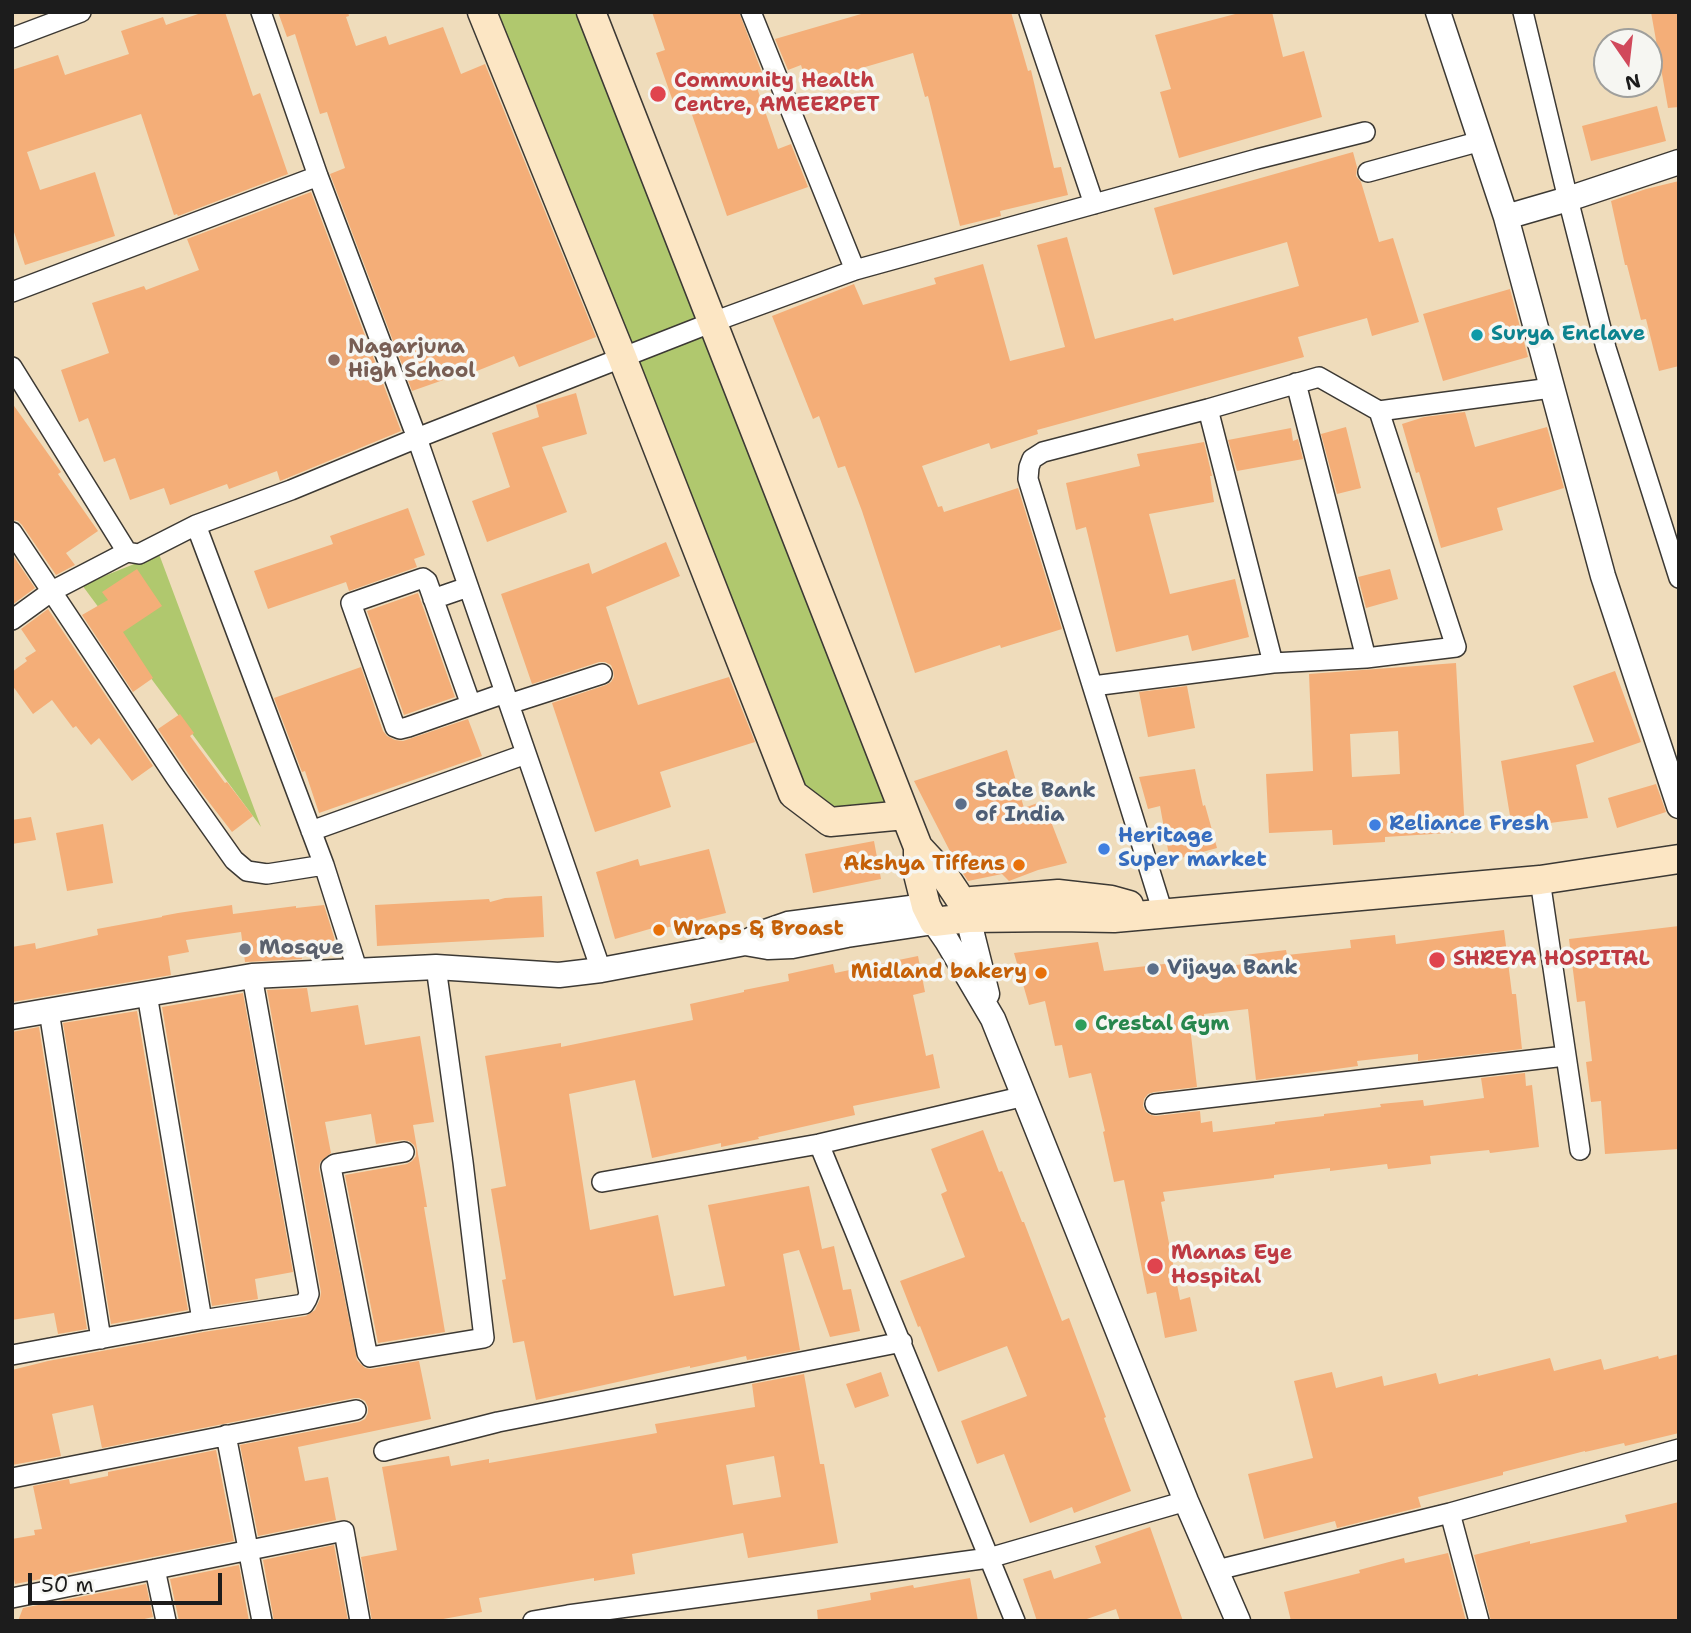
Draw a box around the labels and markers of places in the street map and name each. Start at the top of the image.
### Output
place label: Community Health Centre, AMEERPET [674,69,880,119]
marker: Community Health Centre, AMEERPET [648,84,668,104]
place label: Surya Enclave [1491,322,1645,348]
marker: Surya Enclave [1469,327,1485,343]
place label: Nagarjuna High School [348,335,476,385]
marker: Nagarjuna High School [326,352,342,368]
place label: State Bank of India [975,779,1096,829]
marker: State Bank of India [953,796,969,812]
place label: Reliance Fresh [1389,812,1549,838]
marker: Reliance Fresh [1367,817,1383,833]
place label: Heritage Super market [1118,824,1267,874]
marker: Heritage Super market [1096,841,1112,857]
place label: Akshya Tiffens [843,852,1005,878]
marker: Akshya Tiffens [1011,857,1027,873]
place label: Wraps & Broast [673,917,844,943]
marker: Wraps & Broast [651,922,667,938]
place label: Mosque [259,936,344,962]
marker: Mosque [237,941,253,957]
place label: SHREYA HOSPITAL [1453,947,1650,973]
marker: SHREYA HOSPITAL [1427,950,1447,970]
place label: Vijaya Bank [1167,956,1298,982]
place label: Midland bakery [851,960,1027,986]
marker: Vijaya Bank [1145,961,1161,977]
marker: Midland bakery [1033,965,1049,981]
place label: Crestal Gym [1095,1012,1229,1038]
marker: Crestal Gym [1073,1017,1089,1033]
place label: Manas Eye Hospital [1171,1241,1292,1291]
marker: Manas Eye Hospital [1145,1256,1165,1276]

